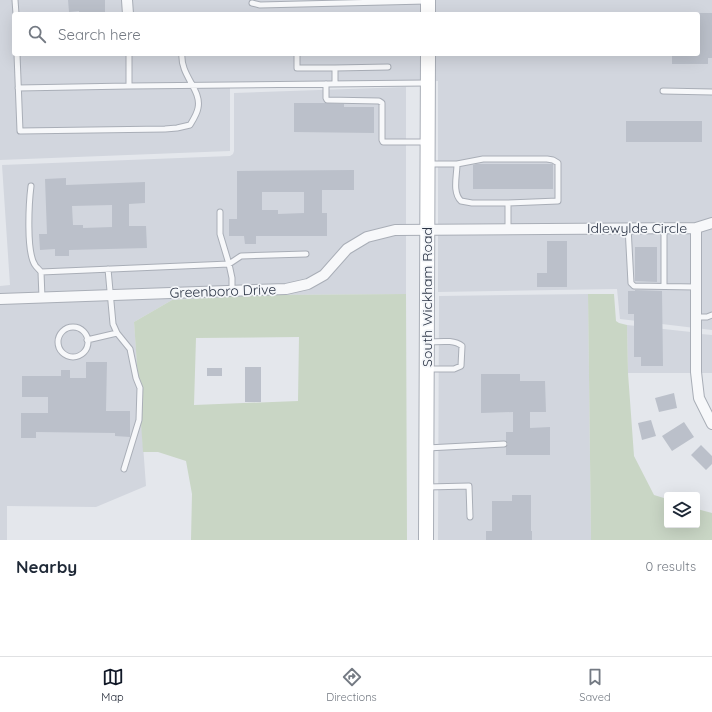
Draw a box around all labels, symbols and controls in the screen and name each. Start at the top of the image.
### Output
search box [12,12,700,56]
icon: search [26,23,48,45]
text: Search here [58,25,141,44]
street label: Idlewylde Circle [587,219,687,237]
street label: South Wickham Road [418,227,436,367]
street label: Greenboro Drive [169,280,277,302]
map controls [664,492,700,528]
button: layers [664,492,700,528]
text: Nearby [16,556,77,577]
text: 0 results [645,558,696,574]
tab: Map [101,666,124,704]
tab: Directions [326,666,377,704]
tab: Saved [579,666,611,704]

